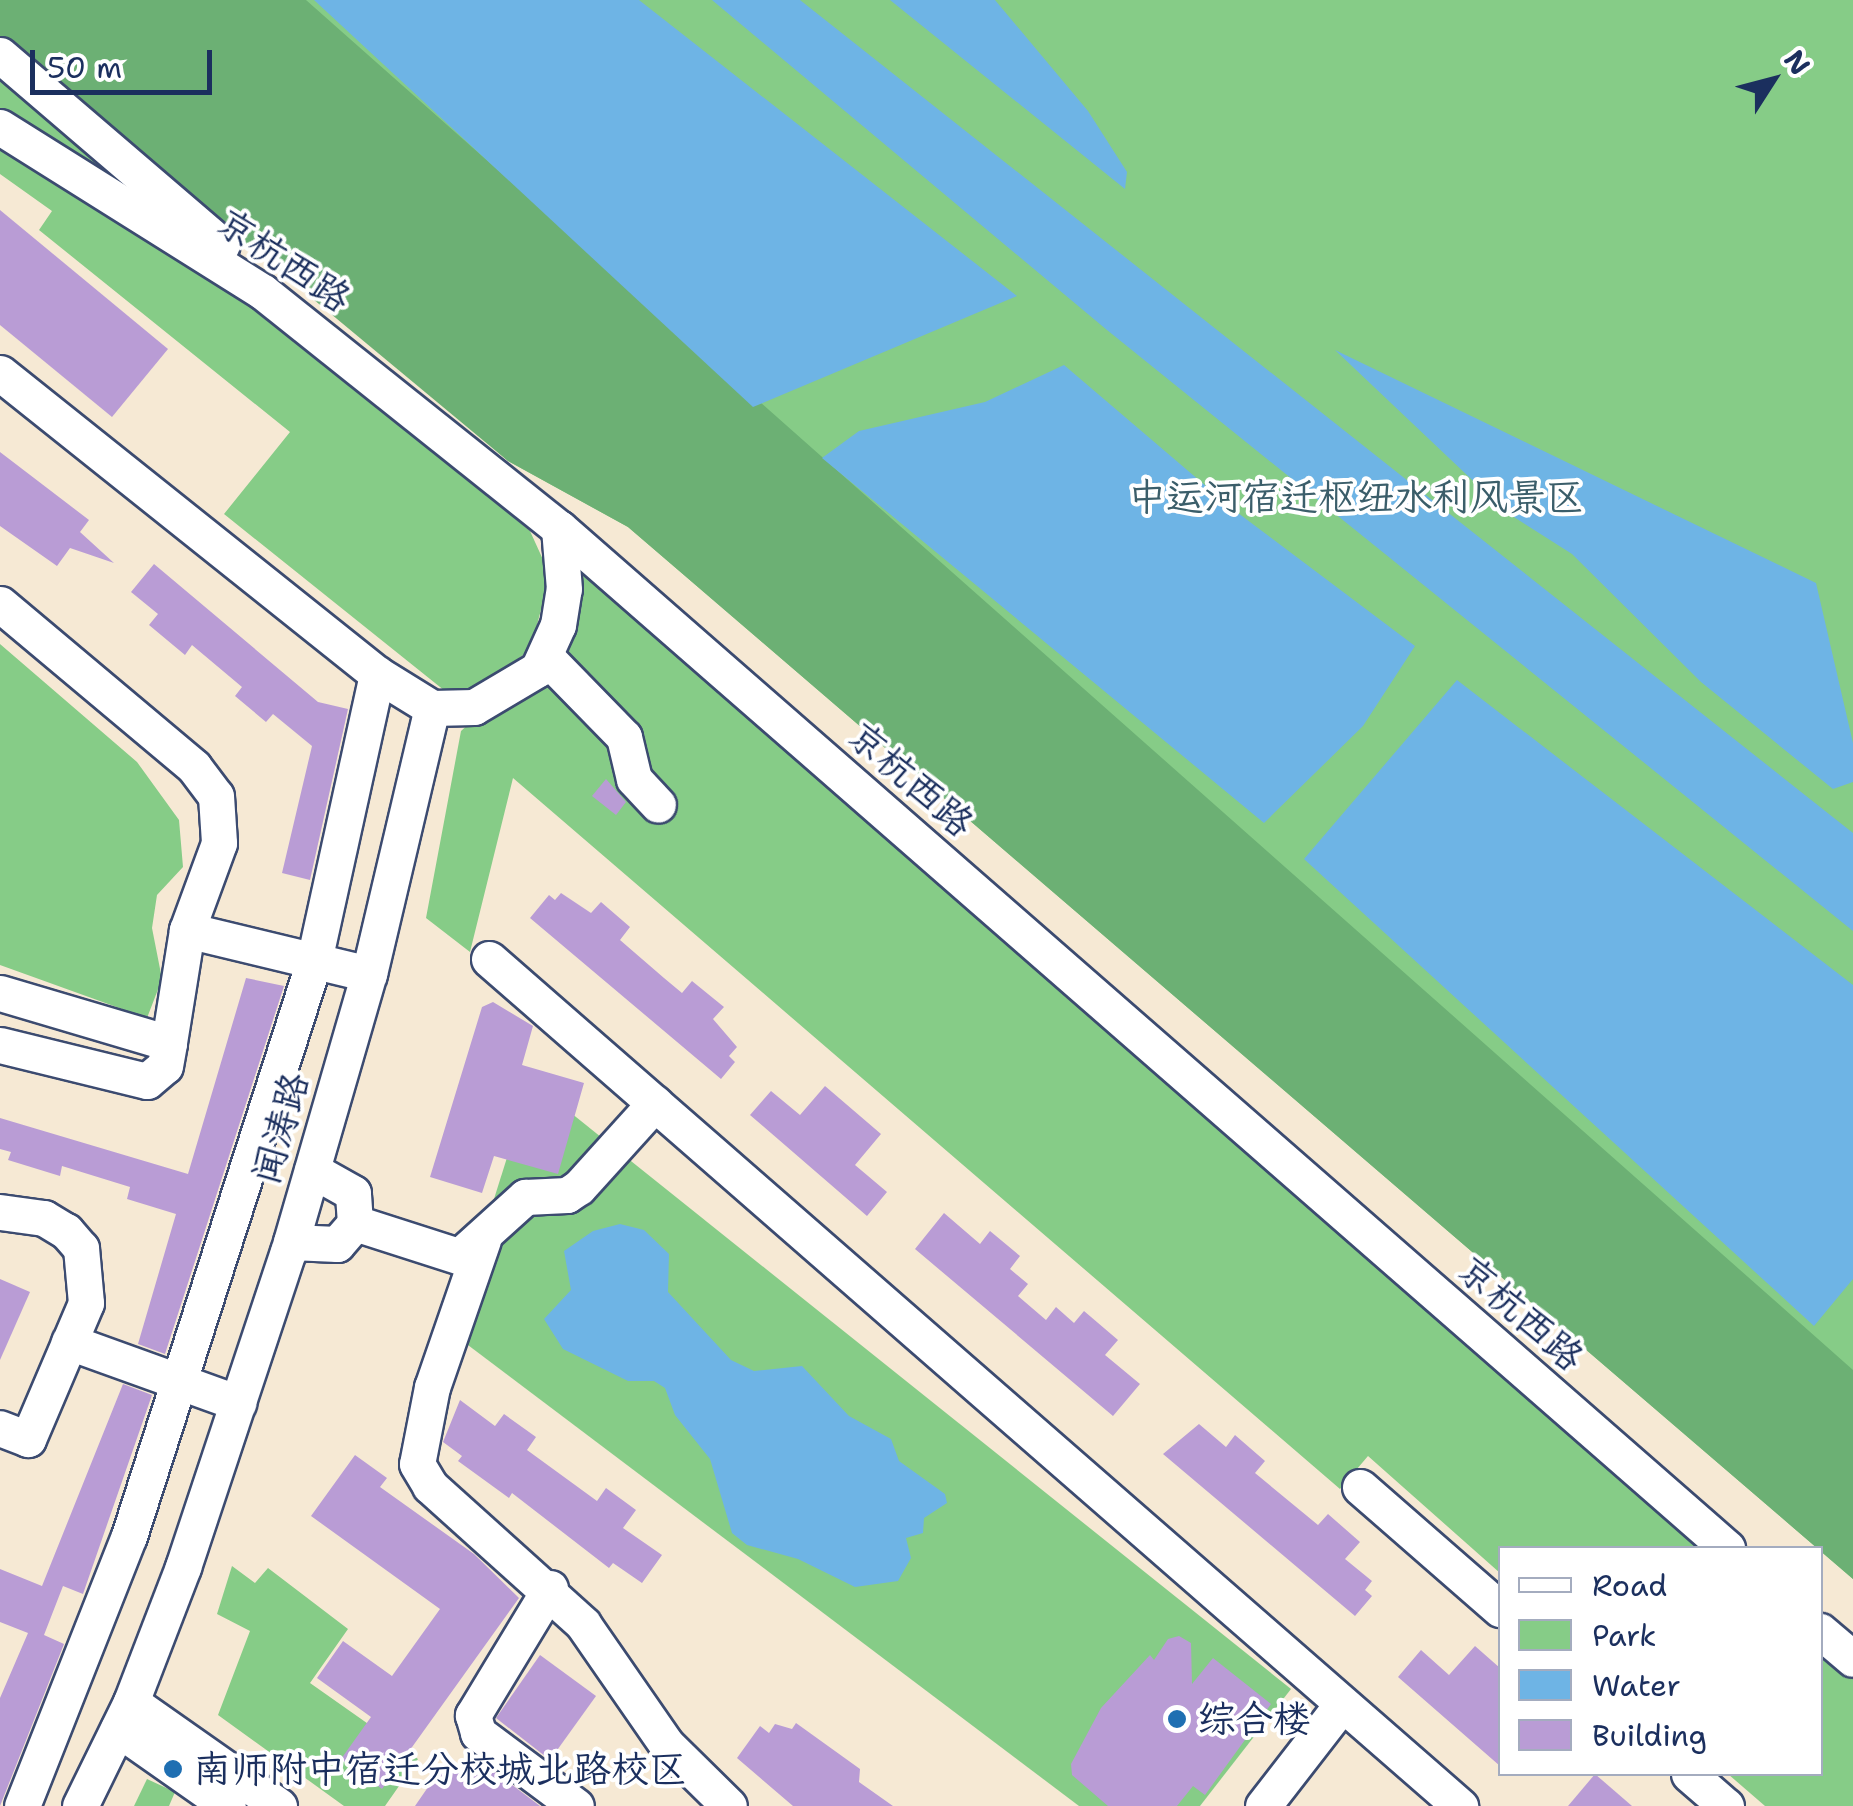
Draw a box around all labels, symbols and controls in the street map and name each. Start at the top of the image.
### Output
scale bar [35,30,218,92]
north arrow [1723,30,1823,130]
text: N [1775,42,1819,83]
text: 50 m [47,47,122,88]
street label: 京杭西路 [208,199,360,321]
park label: 中运河宿迁枢纽水利风景区 [1128,474,1584,520]
street label: 京杭西路 [839,712,983,846]
street label: 闻涛路 [242,1067,318,1189]
street label: 京杭西路 [1449,1246,1593,1380]
legend [1498,1546,1823,1776]
text: Road [1592,1565,1667,1606]
text: Park [1592,1615,1656,1656]
text: Water [1592,1665,1681,1706]
place label: 综合楼 [1197,1696,1311,1742]
marker: 综合楼 [1166,1708,1188,1730]
text: Building [1592,1715,1707,1756]
place label: 南师附中宿迁分校城北路校区 [193,1746,687,1792]
marker: 南师附中宿迁分校城北路校区 [162,1758,184,1780]

